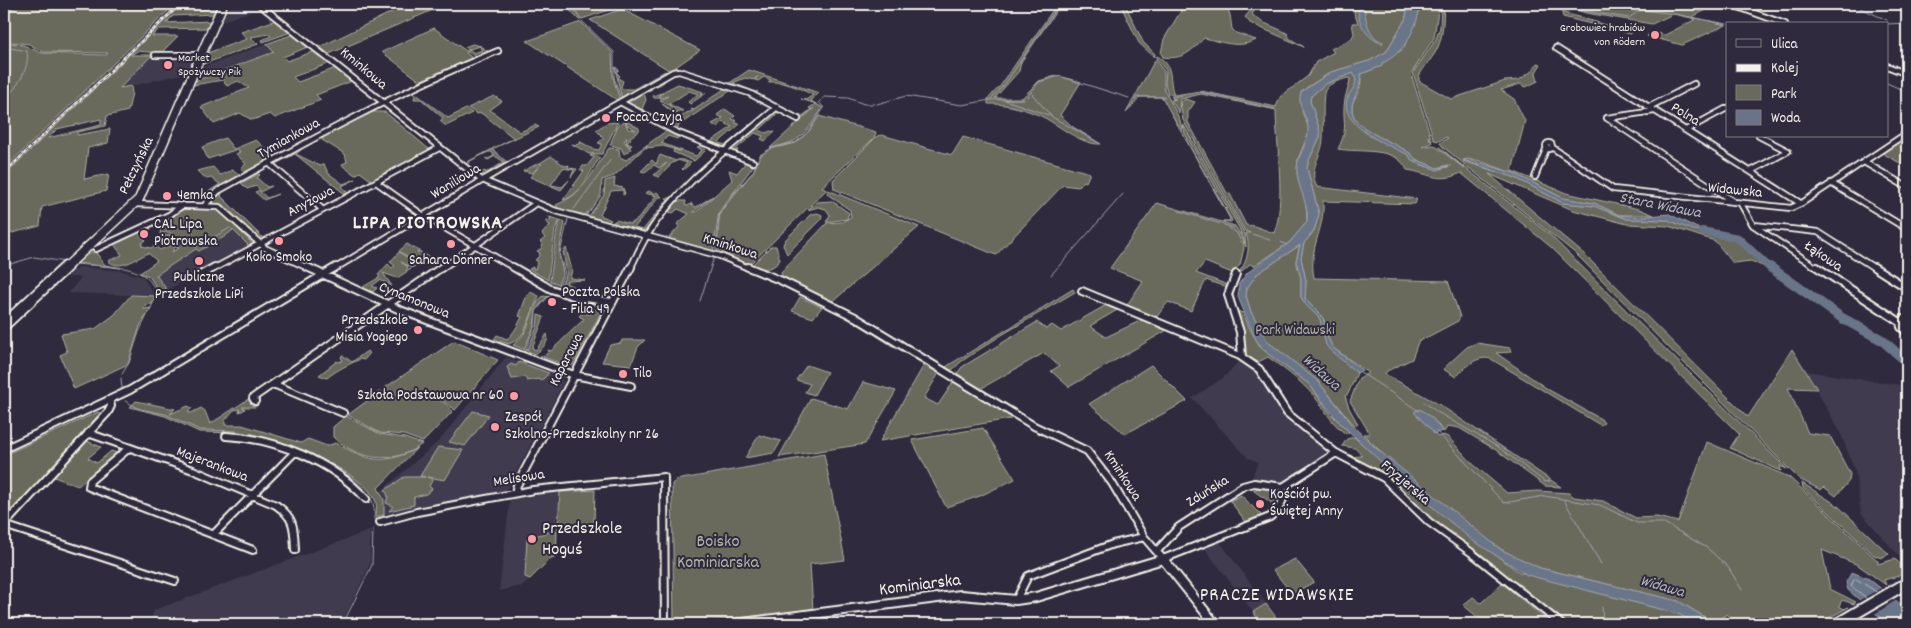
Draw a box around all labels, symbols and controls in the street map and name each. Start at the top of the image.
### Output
place label: Grobowiec hrabiów von Rödern [1560,20,1645,51]
legend [1726,22,1888,138]
marker: Grobowiec hrabiów von Rödern [1649,29,1661,41]
text: Ulica [1771,34,1799,56]
street label: Kminkowa [334,42,392,96]
place label: Market Spożywczy Pik [178,50,241,81]
text: Kolej [1771,58,1799,80]
marker: Market Spożywczy Pik [162,59,174,71]
text: Park [1771,84,1797,106]
street label: Polna [1666,97,1705,133]
place label: Focca Czyja [616,107,683,129]
text: Woda [1771,108,1801,130]
street label: Tymiankowa [254,112,325,165]
marker: Focca Czyja [600,112,612,124]
street label: Pełczyńska [114,133,161,198]
street label: Waniliowa [427,158,486,206]
street label: Widawska [1707,177,1764,205]
street label: Anyżowa [284,180,339,224]
place label: 4emka [177,185,214,207]
water label: Stara Widawa [1617,187,1704,225]
marker: 4emka [161,190,173,202]
district label: LIPA PIOTROWSKA [353,210,503,238]
place label: CAL Lipa Piotrowska [154,214,218,253]
marker: CAL Lipa Piotrowska [138,228,150,240]
street label: Kminkowa [700,228,761,266]
marker: Koko Smoko [273,235,285,247]
street label: Łąkowa [1798,235,1848,279]
marker: Sahara Dönner [445,238,457,250]
place label: Koko Smoko [246,247,312,269]
place label: Sahara Dönner [409,250,493,272]
marker: Publiczne Przedszkole LiPi [193,255,205,267]
place label: Publiczne Przedszkole LiPi [155,267,244,306]
street label: Cynamonowa [375,277,454,326]
place label: Poczta Polska - Filia 49 [562,282,641,321]
marker: Poczta Polska - Filia 49 [546,296,558,308]
place label: Przedszkole Misia Yogiego [336,310,408,349]
park label: Park Widawski [1255,320,1335,342]
marker: Przedszkole Misia Yogiego [412,324,424,336]
street label: Kaparowa [544,329,590,390]
water label: Widawa [1297,349,1346,398]
place label: Tilo [633,363,652,385]
marker: Tilo [617,368,629,380]
place label: Szkoła Podstawowa nr 60 [357,385,504,407]
marker: Szkoła Podstawowa nr 60 [508,390,520,402]
place label: Zespół Szkolno-Przedszkolny nr 26 [505,407,659,446]
marker: Zespół Szkolno-Przedszkolny nr 26 [489,421,501,433]
street label: Majerankowa [173,441,252,489]
street label: Kminkowa [1097,446,1147,506]
street label: Fryzjerska [1375,455,1435,511]
street label: Melisowa [492,464,547,494]
street label: Zduńska [1182,470,1234,514]
place label: Kościół pw. Świętej Anny [1270,484,1344,523]
marker: Kościół pw. Świętej Anny [1254,498,1266,510]
place label: Przedszkole Hoguś [542,517,622,563]
park label: Boisko Kominiarska [677,530,760,576]
marker: Przedszkole Hoguś [526,533,538,545]
street label: Kominiarska [878,569,963,603]
water label: Widawa [1637,570,1688,605]
district label: PRACZE WIDAWSKIE [1200,583,1354,610]

